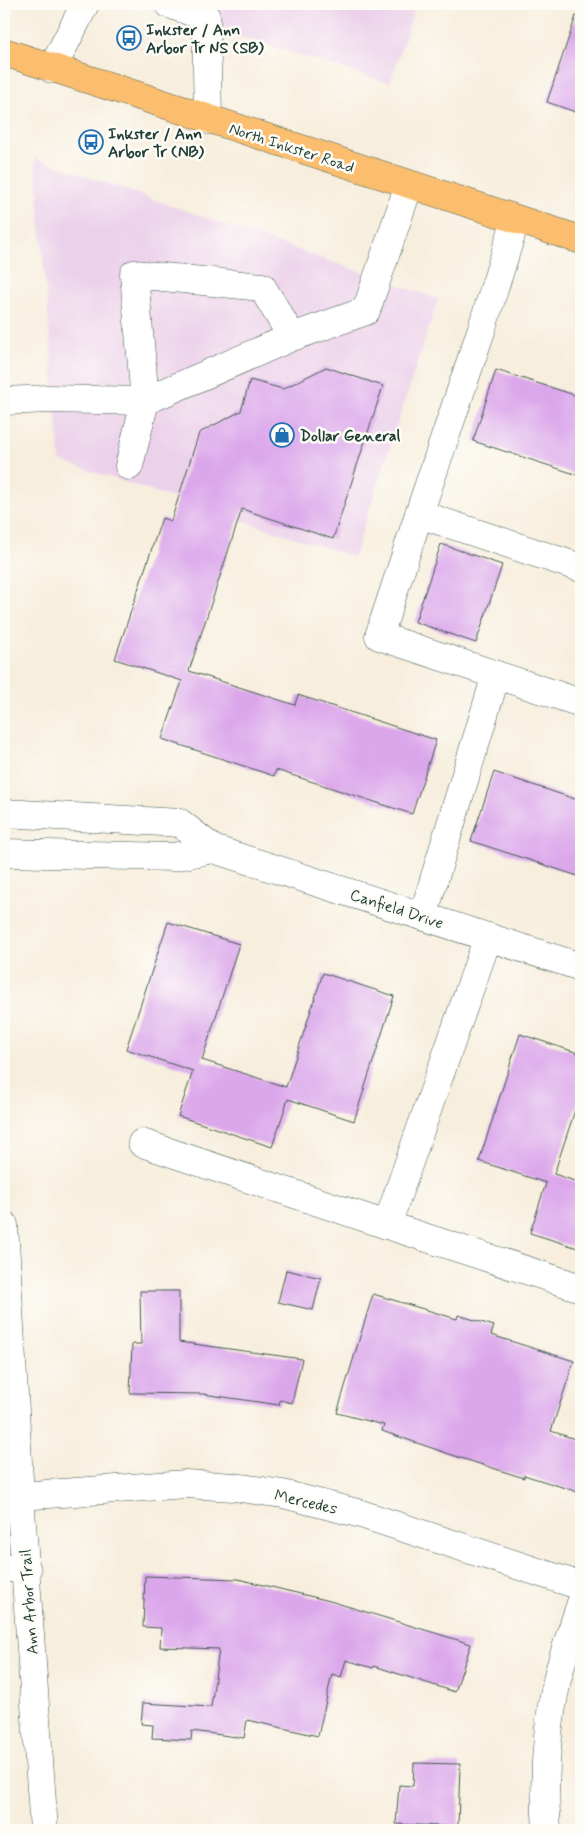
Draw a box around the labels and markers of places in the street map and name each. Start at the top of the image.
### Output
place label: Inkster / Ann Arbor Tr NS (SB) [146,20,264,59]
bus stop icon: Inkster / Ann Arbor Tr NS (SB) [116,25,142,51]
place label: Inkster / Ann Arbor Tr (NB) [108,124,204,163]
bus stop icon: Inkster / Ann Arbor Tr (NB) [78,129,104,155]
shop icon: Dollar General [269,422,295,448]
place label: Dollar General [300,426,400,447]

